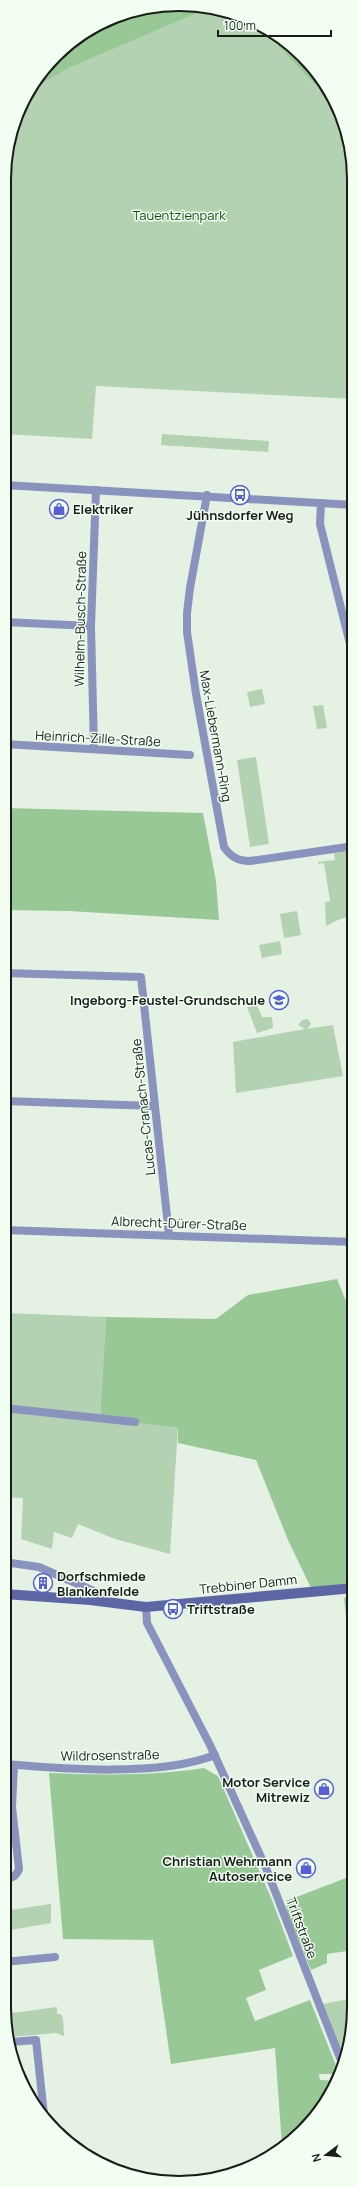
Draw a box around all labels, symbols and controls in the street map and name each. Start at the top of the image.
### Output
scale bar [218,12,331,38]
text: 100 m [224,17,256,34]
park label: Tauentzienpark [132,206,226,224]
bus stop icon: Jühnsdorfer Weg [229,484,251,506]
shop icon: Elektriker [48,498,70,520]
place label: Elektriker [73,500,133,518]
place label: Jühnsdorfer Weg [186,506,294,524]
street label: Wilhelm-Busch-Straße [70,550,90,687]
street label: Max-Liebermann-Ring [196,669,236,803]
street label: Heinrich-Zille-Straße [35,726,162,750]
school or university icon: Ingeborg-Feustel-Grundschule [268,989,290,1011]
place label: Ingeborg-Feustel-Grundschule [70,991,265,1009]
street label: Lucas-Cranach-Straße [127,1037,159,1176]
street label: Albrecht-Dürer-Straße [111,1212,248,1234]
place label: Dorfschmiede Blankenfelde [57,1567,146,1600]
street label: Trebbiner Damm [198,1570,298,1598]
building icon: Dorfschmiede Blankenfelde [32,1572,54,1594]
bus stop icon: Triftstraße [162,1598,184,1620]
place label: Triftstraße [187,1600,255,1618]
street label: Wildrosenstraße [60,1745,160,1765]
place label: Motor Service Mitrewiz [222,1773,310,1806]
shop icon: Motor Service Mitrewiz [313,1778,335,1800]
place label: Christian Wehrmann Autoservcice [162,1852,292,1885]
shop icon: Christian Wehrmann Autoservcice [295,1857,317,1879]
street label: Triftstraße [282,1895,322,1961]
north arrow [306,2135,346,2175]
text: N [308,2152,324,2164]

